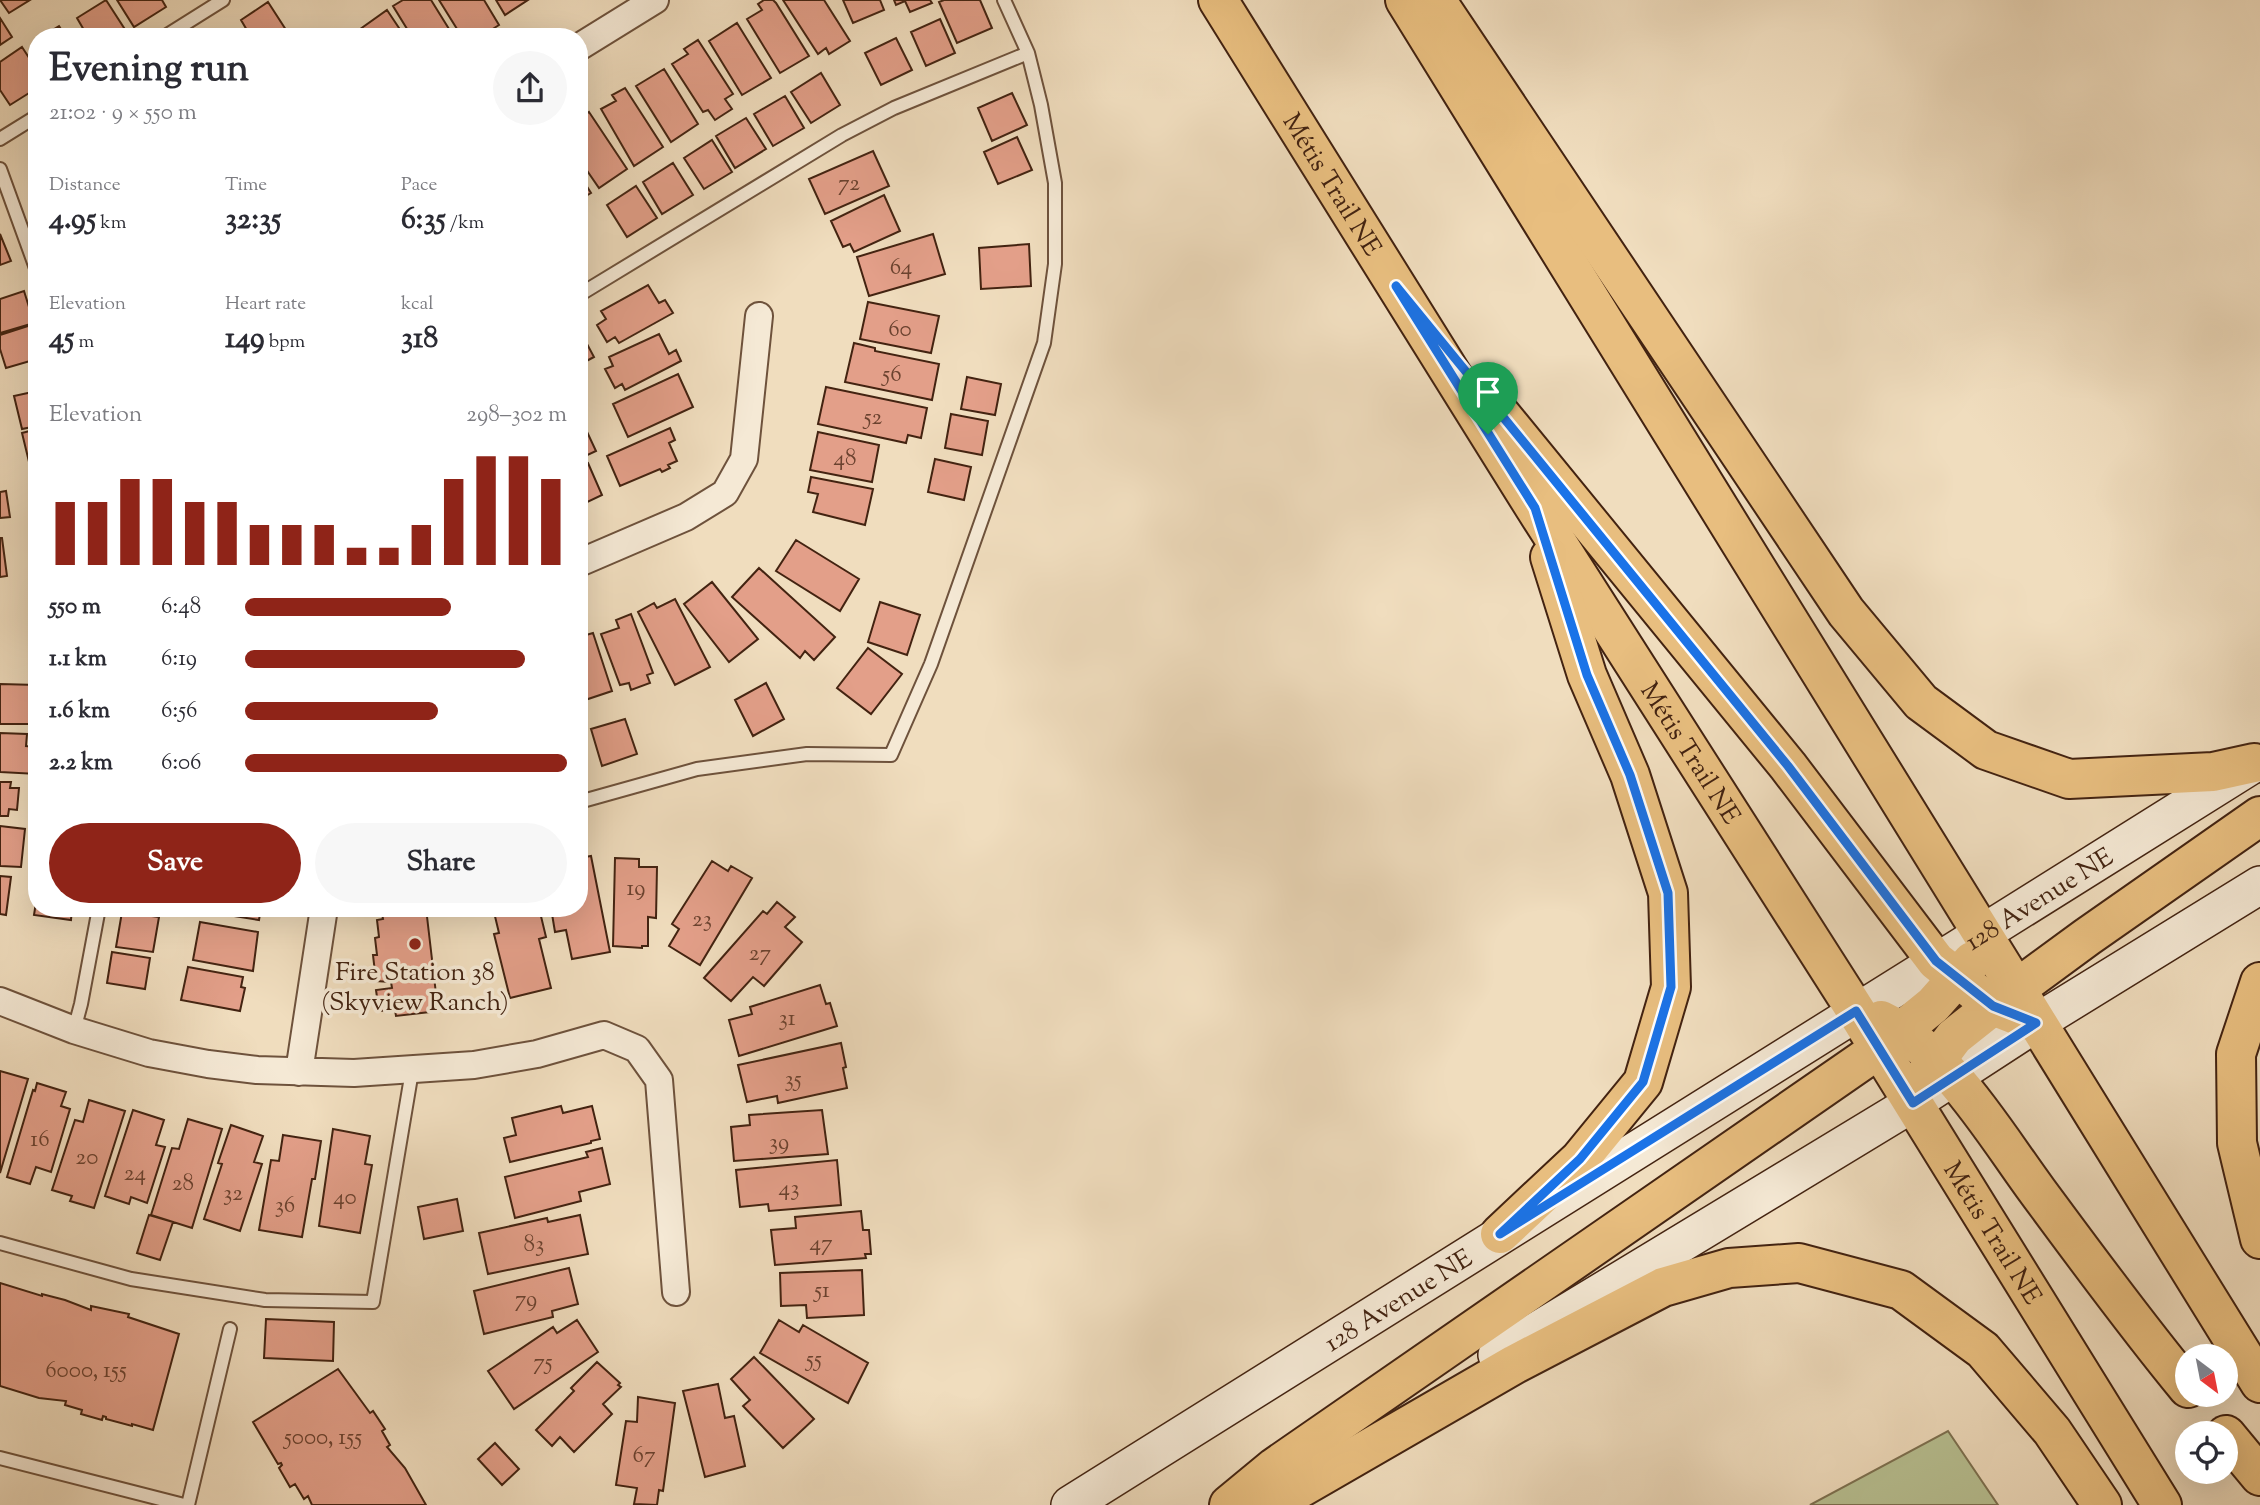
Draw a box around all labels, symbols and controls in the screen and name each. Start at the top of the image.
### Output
text: Evening run [49,44,249,98]
button: share [493,51,567,125]
text: 21:02 · 9 × 550 m [49,97,197,130]
street label: Métis Trail NE [1272,107,1389,264]
house number: 72 [838,168,860,201]
text: Distance [49,172,121,199]
text: Time [225,172,267,199]
text: Pace [401,172,437,199]
text: 4.95 [49,199,96,242]
text: 32:35 [225,199,281,242]
text: 6:35 [401,199,446,242]
text: km [96,210,126,237]
text: /km [446,210,484,237]
house number: 64 [890,252,912,285]
text: Elevation [49,291,126,318]
text: Heart rate [225,291,306,318]
text: kcal [401,291,434,318]
house number: 60 [888,314,912,347]
text: 45 [49,318,74,361]
text: 149 [225,318,265,361]
text: 318 [401,318,438,361]
text: m [74,329,94,356]
text: bpm [265,329,305,356]
house number: 56 [880,359,902,392]
pin [1458,362,1518,434]
icon: arrive [1469,373,1507,411]
text: Elevation [49,399,142,432]
text: 298–302 m [466,399,567,432]
house number: 52 [862,402,883,435]
house number: 48 [833,443,857,476]
text: 550 m [49,591,101,624]
text: 6:48 [161,591,201,624]
text: 1.1 km [49,643,107,676]
text: 6:19 [161,643,197,676]
street label: Métis Trail NE [1630,676,1748,832]
text: 1.6 km [49,695,110,728]
text: 6:56 [161,695,197,728]
text: 2.2 km [49,747,113,780]
text: 6:06 [161,747,202,780]
button: Save [49,823,301,903]
button: Share [315,823,567,903]
street label: 128 Avenue NE [1959,840,2122,961]
house number: 19 [627,873,645,906]
house number: 23 [692,904,712,937]
marker: Fire Station 38 (Skyview Ranch) [407,936,423,952]
house number: 27 [749,938,772,971]
place label: Fire Station 38 (Skyview Ranch) [321,955,509,1022]
house number: 31 [778,1003,796,1036]
house number: 35 [784,1064,802,1097]
house number: 16 [30,1124,50,1157]
house number: 39 [769,1127,789,1160]
house number: 20 [76,1142,98,1175]
street label: Métis Trail NE [1933,1155,2050,1313]
house number: 24 [124,1158,146,1191]
house number: 28 [172,1168,194,1201]
house number: 43 [779,1173,799,1206]
house number: 32 [223,1178,243,1211]
house number: 40 [333,1182,357,1215]
house number: 36 [275,1190,295,1223]
house number: 47 [809,1228,833,1261]
house number: 83 [524,1229,544,1262]
street label: 128 Avenue NE [1318,1241,1481,1362]
house number: 51 [812,1275,830,1308]
house number: 79 [515,1284,537,1317]
house number: 55 [804,1344,822,1377]
north arrow [2175,1344,2238,1407]
map controls [2175,1344,2238,1484]
house number: 75 [533,1347,553,1380]
house number: 6000, 155 [45,1355,127,1388]
button: locate [2175,1421,2238,1484]
house number: 5000, 155 [282,1422,362,1455]
house number: 67 [633,1440,656,1473]

